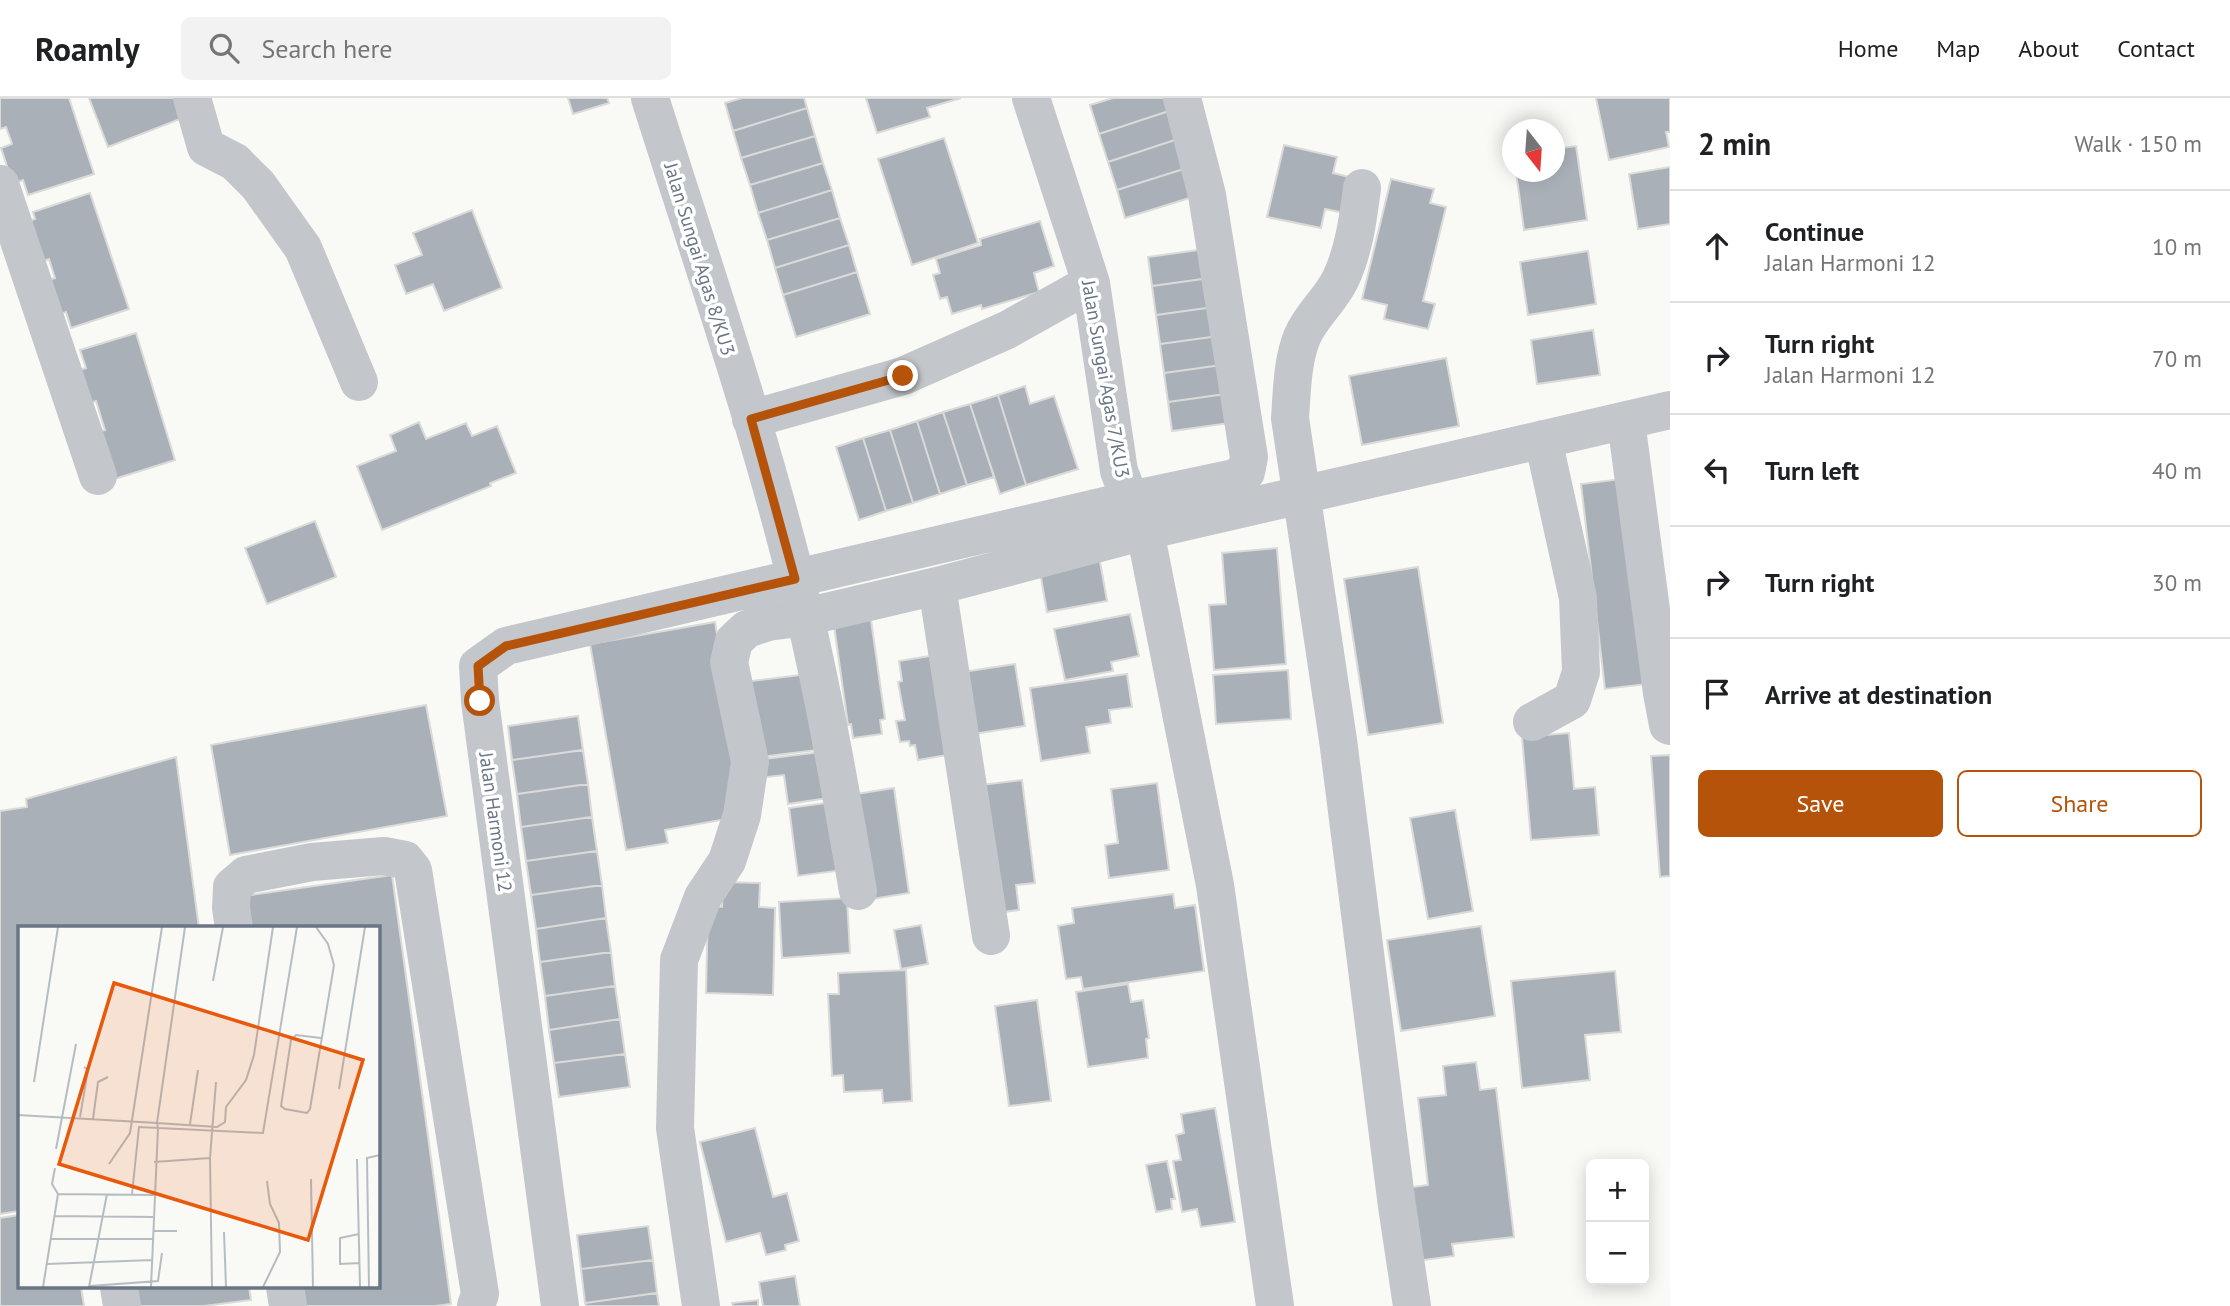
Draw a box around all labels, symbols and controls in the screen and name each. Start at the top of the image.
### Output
search box [181,17,671,80]
text: Roamly [35,27,139,70]
icon: search [205,29,243,67]
text: Search here [261,32,393,65]
text: Home [1838,33,1898,64]
text: Map [1936,33,1980,64]
text: About [2018,33,2079,64]
text: Contact [2117,33,2195,64]
north arrow [1502,119,1565,182]
text: 2 min [1698,124,1771,163]
text: Walk · 150 m [2075,129,2202,158]
street label: Jalan Sungai Agas 8/KU3 [659,159,741,358]
text: Continue [1765,215,1864,248]
icon: ahead [1698,227,1736,265]
text: 10 m [2152,232,2202,261]
text: Jalan Harmoni 12 [1765,248,1936,277]
street label: Jalan Sungai Agas 7/KU3 [1077,277,1135,480]
text: Turn right [1765,327,1874,360]
icon: right [1698,339,1736,377]
text: 70 m [2152,344,2202,373]
route end [887,360,918,391]
text: Jalan Harmoni 12 [1765,360,1936,389]
icon: left [1698,451,1736,489]
text: Turn left [1765,454,1859,487]
text: 40 m [2152,456,2202,485]
icon: right [1698,563,1736,601]
text: Turn right [1765,566,1874,599]
text: 30 m [2152,568,2202,597]
icon: arrive [1698,675,1736,713]
text: Arrive at destination [1765,678,1992,711]
route start [464,685,495,716]
street label: Jalan Harmoni 12 [474,750,518,893]
button: Save [1698,770,1943,837]
button: Share [1957,770,2202,837]
inset map [18,926,380,1288]
map controls [1586,1159,1649,1285]
button: + [1586,1159,1649,1222]
button: − [1586,1222,1649,1285]

